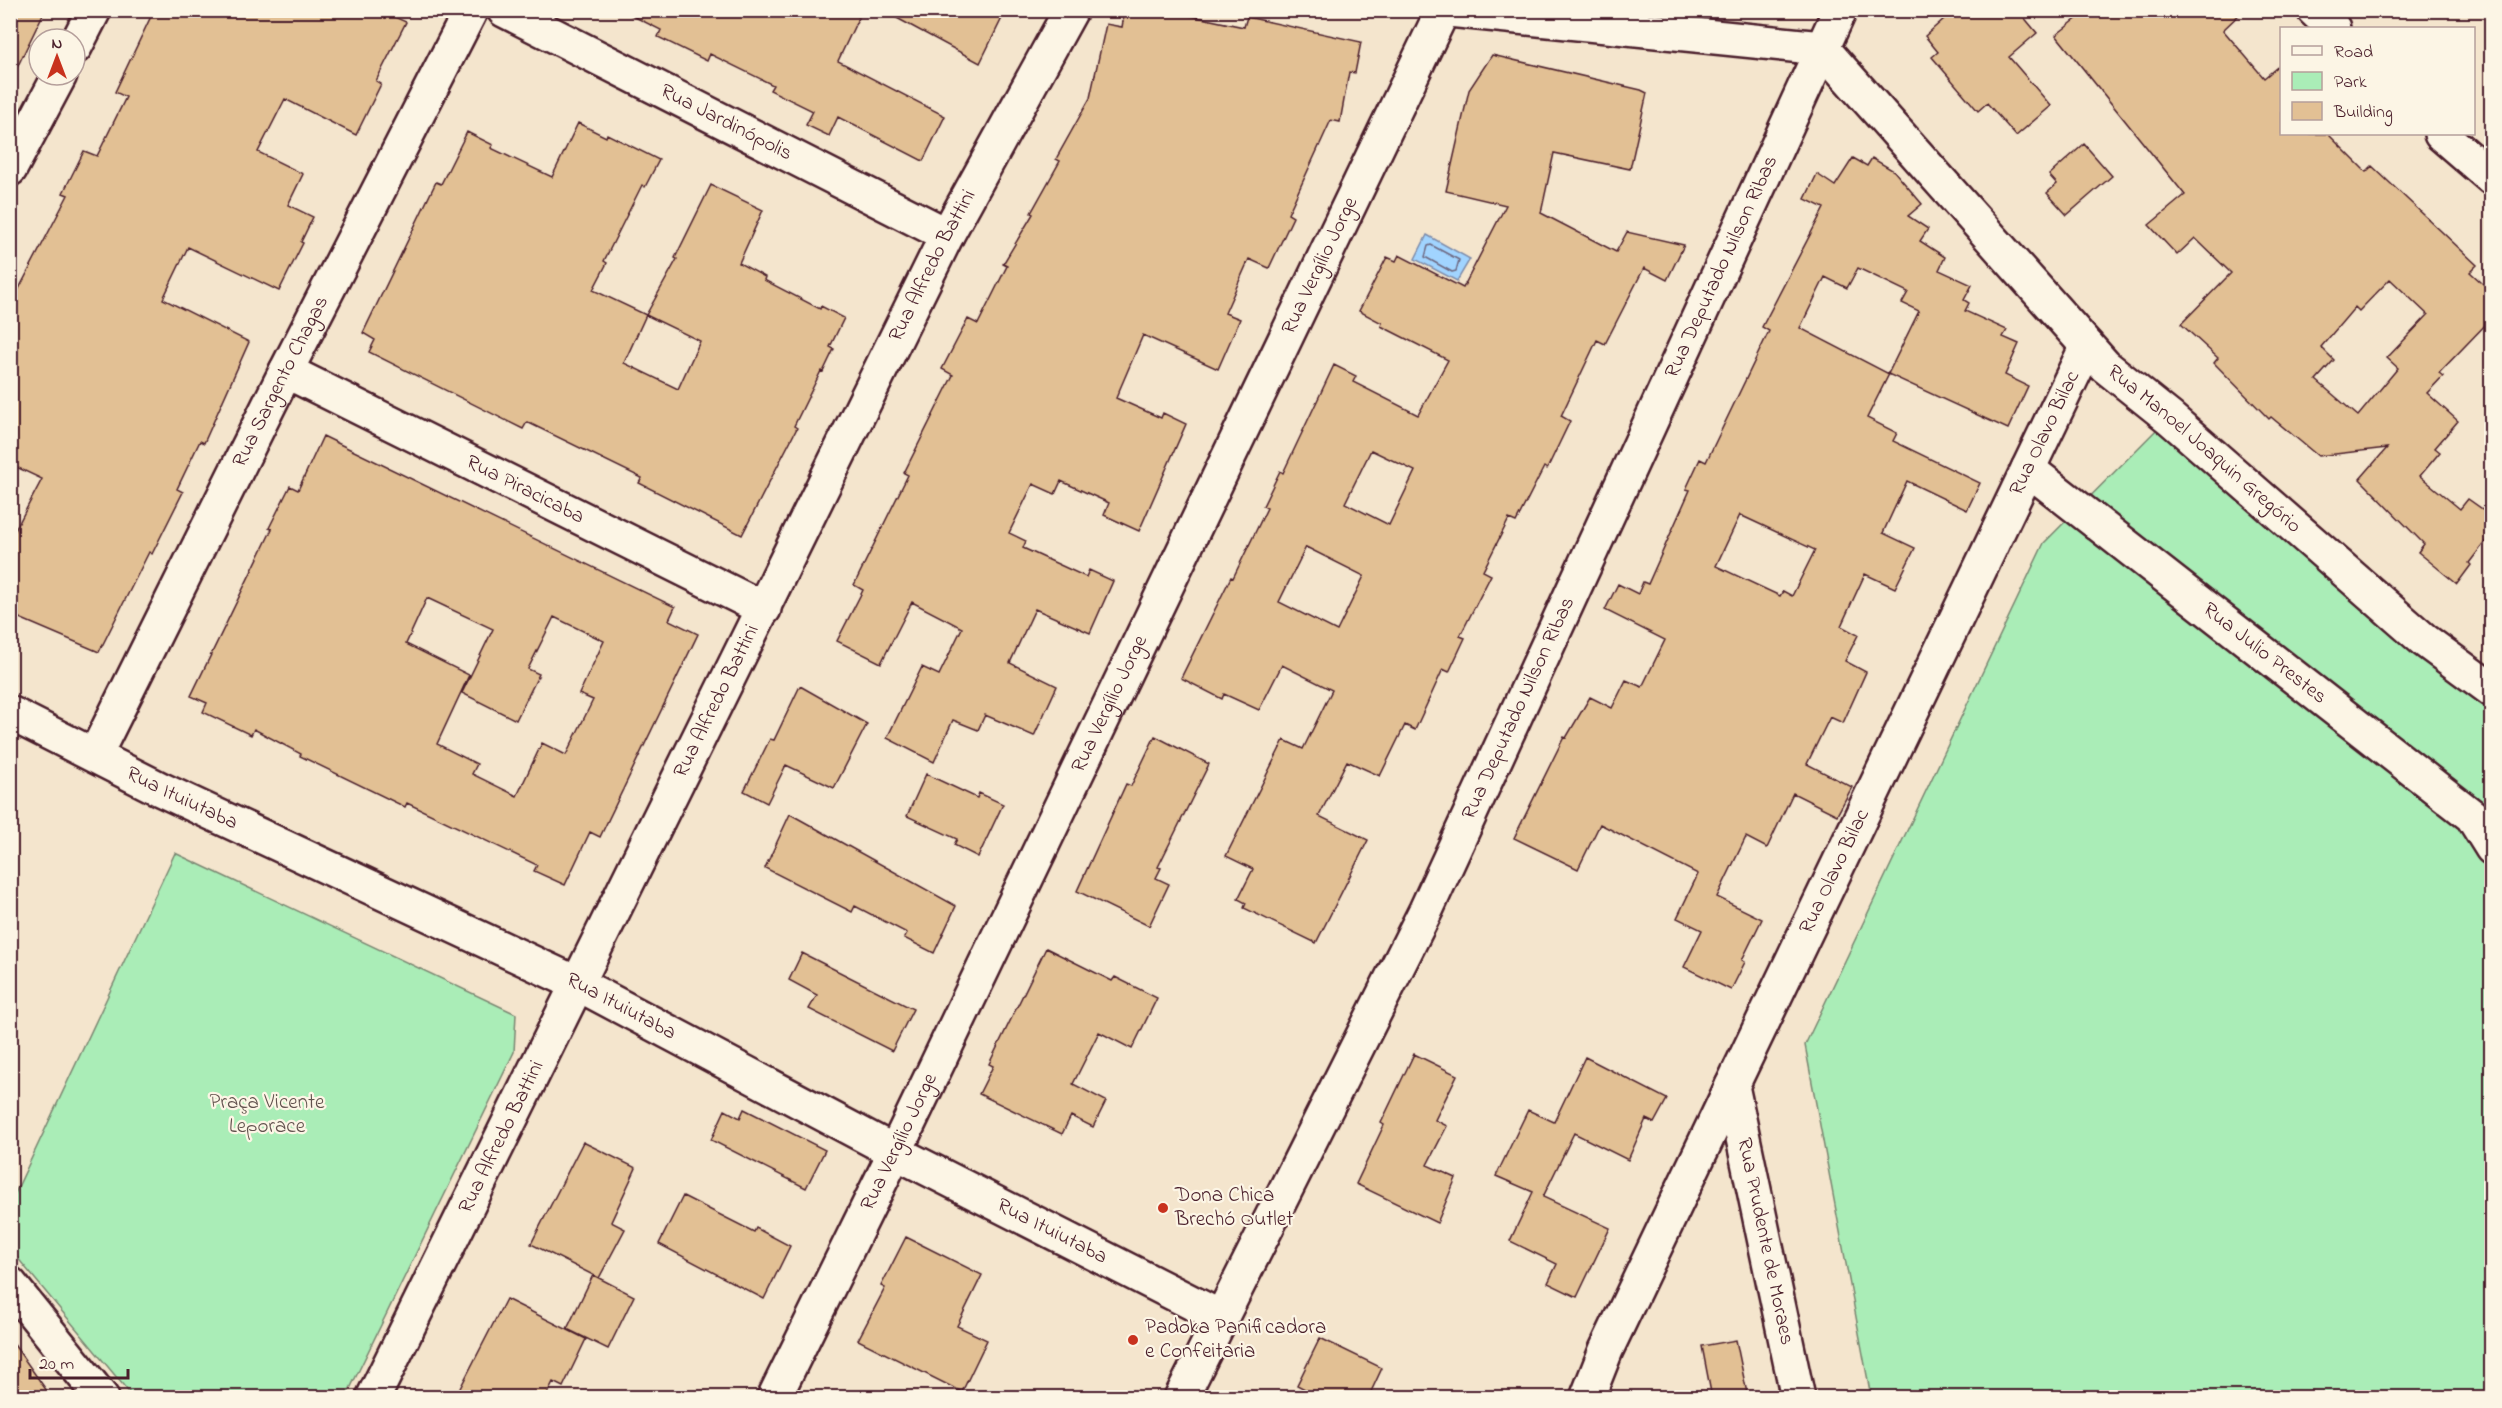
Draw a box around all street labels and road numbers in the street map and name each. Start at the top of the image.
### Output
street label: Rua Jardinópolis [655,77,797,169]
street label: Rua Deputado Nilson Ribas [1658,151,1786,383]
street label: Rua Alfredo Battini [882,184,984,347]
street label: Rua Vergílio Jorge [1274,192,1366,340]
street label: Rua Sargento Chagas [225,291,337,473]
street label: Rua Manoel Joaquin Gregório [2100,358,2308,541]
street label: Rua Olavo Bilac [2002,365,2088,501]
street label: Rua Piracicaba [461,448,589,532]
street label: Rua Deputado Nilson Ribas [1455,592,1583,825]
street label: Rua Julio Prestes [2196,596,2333,712]
street label: Rua Alfredo Battini [666,620,767,783]
street label: Rua Vergílio Jorge [1064,630,1156,778]
street label: Rua Ituiutaba [121,759,243,838]
street label: Rua Olavo Bilac [1792,803,1878,939]
street label: Rua Ituiutaba [561,965,681,1048]
street label: Rua Alfredo Battini [451,1055,552,1219]
street label: Rua Vergílio Jorge [853,1068,946,1216]
street label: Rua Prudente de Moraes [1728,1135,1801,1348]
street label: Rua Ituiutaba [991,1191,1112,1272]

